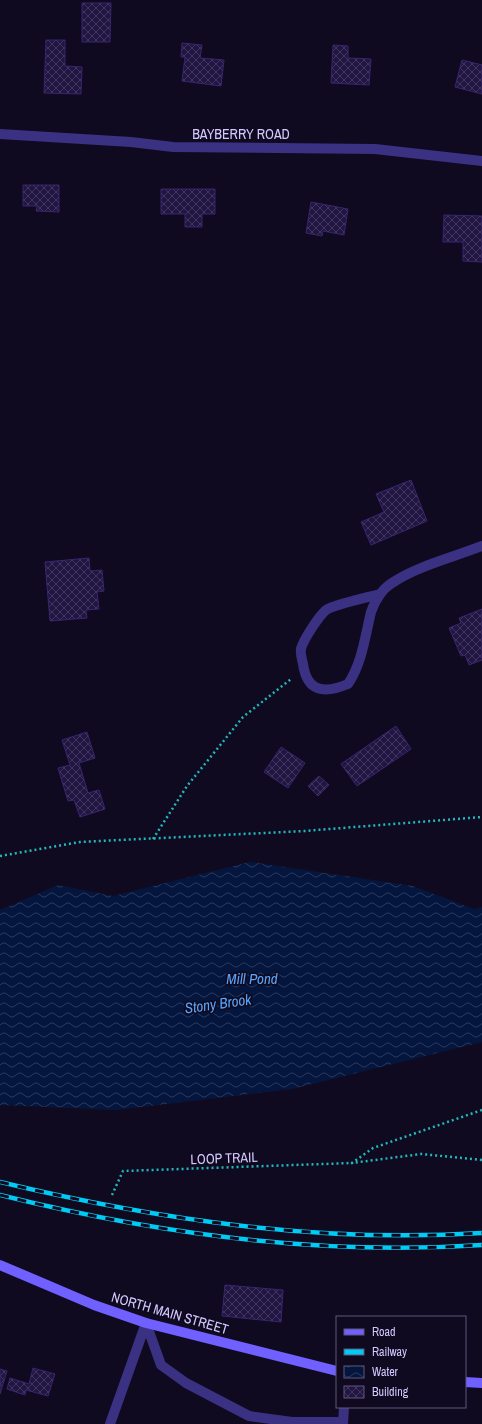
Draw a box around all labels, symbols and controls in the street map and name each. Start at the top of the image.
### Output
street label: BAYBERRY ROAD [192,125,290,143]
water label: Mill Pond [226,968,278,989]
water label: Stony Brook [183,988,253,1019]
street label: LOOP TRAIL [190,1148,259,1168]
street label: NORTH MAIN STREET [109,1288,231,1338]
legend [336,1316,466,1408]
text: Road [372,1324,396,1340]
text: Railway [372,1344,407,1360]
text: Water [372,1364,399,1380]
text: Building [372,1384,409,1400]

